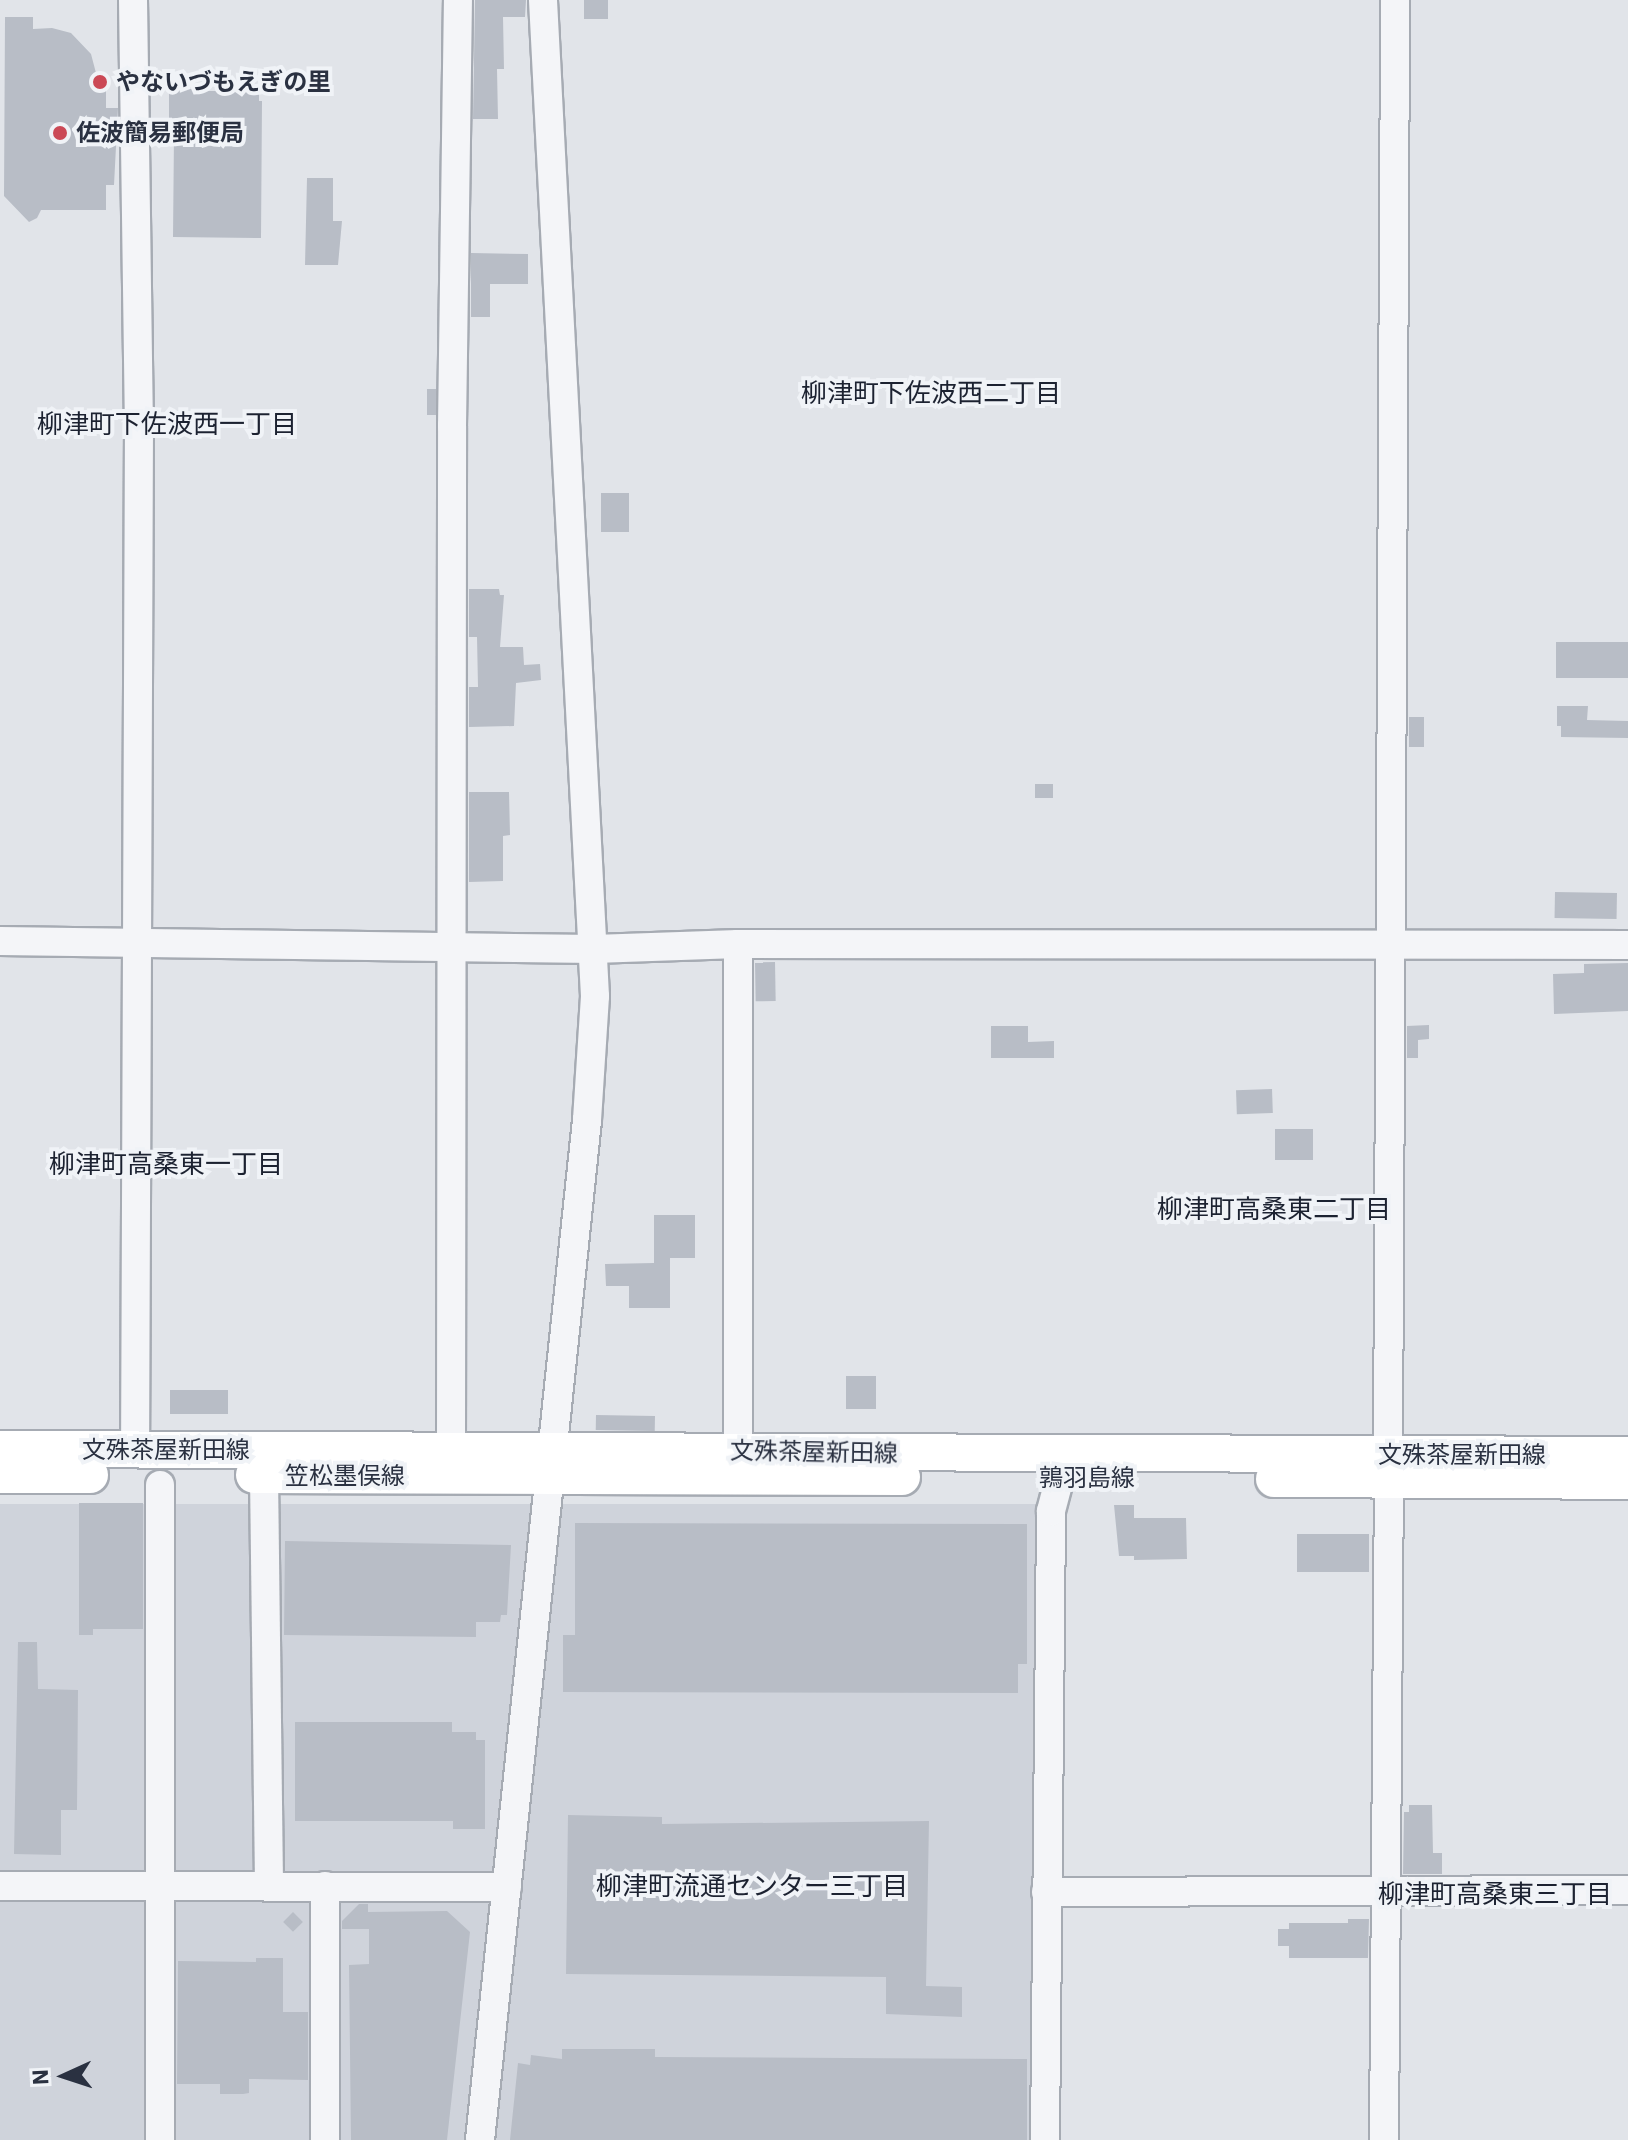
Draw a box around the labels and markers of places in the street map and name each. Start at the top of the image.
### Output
place label: やないづもえぎの里 [116,68,332,96]
marker: やないづもえぎの里 [91,73,109,91]
place label: 佐波簡易郵便局 [76,119,244,147]
marker: 佐波簡易郵便局 [51,124,69,142]

